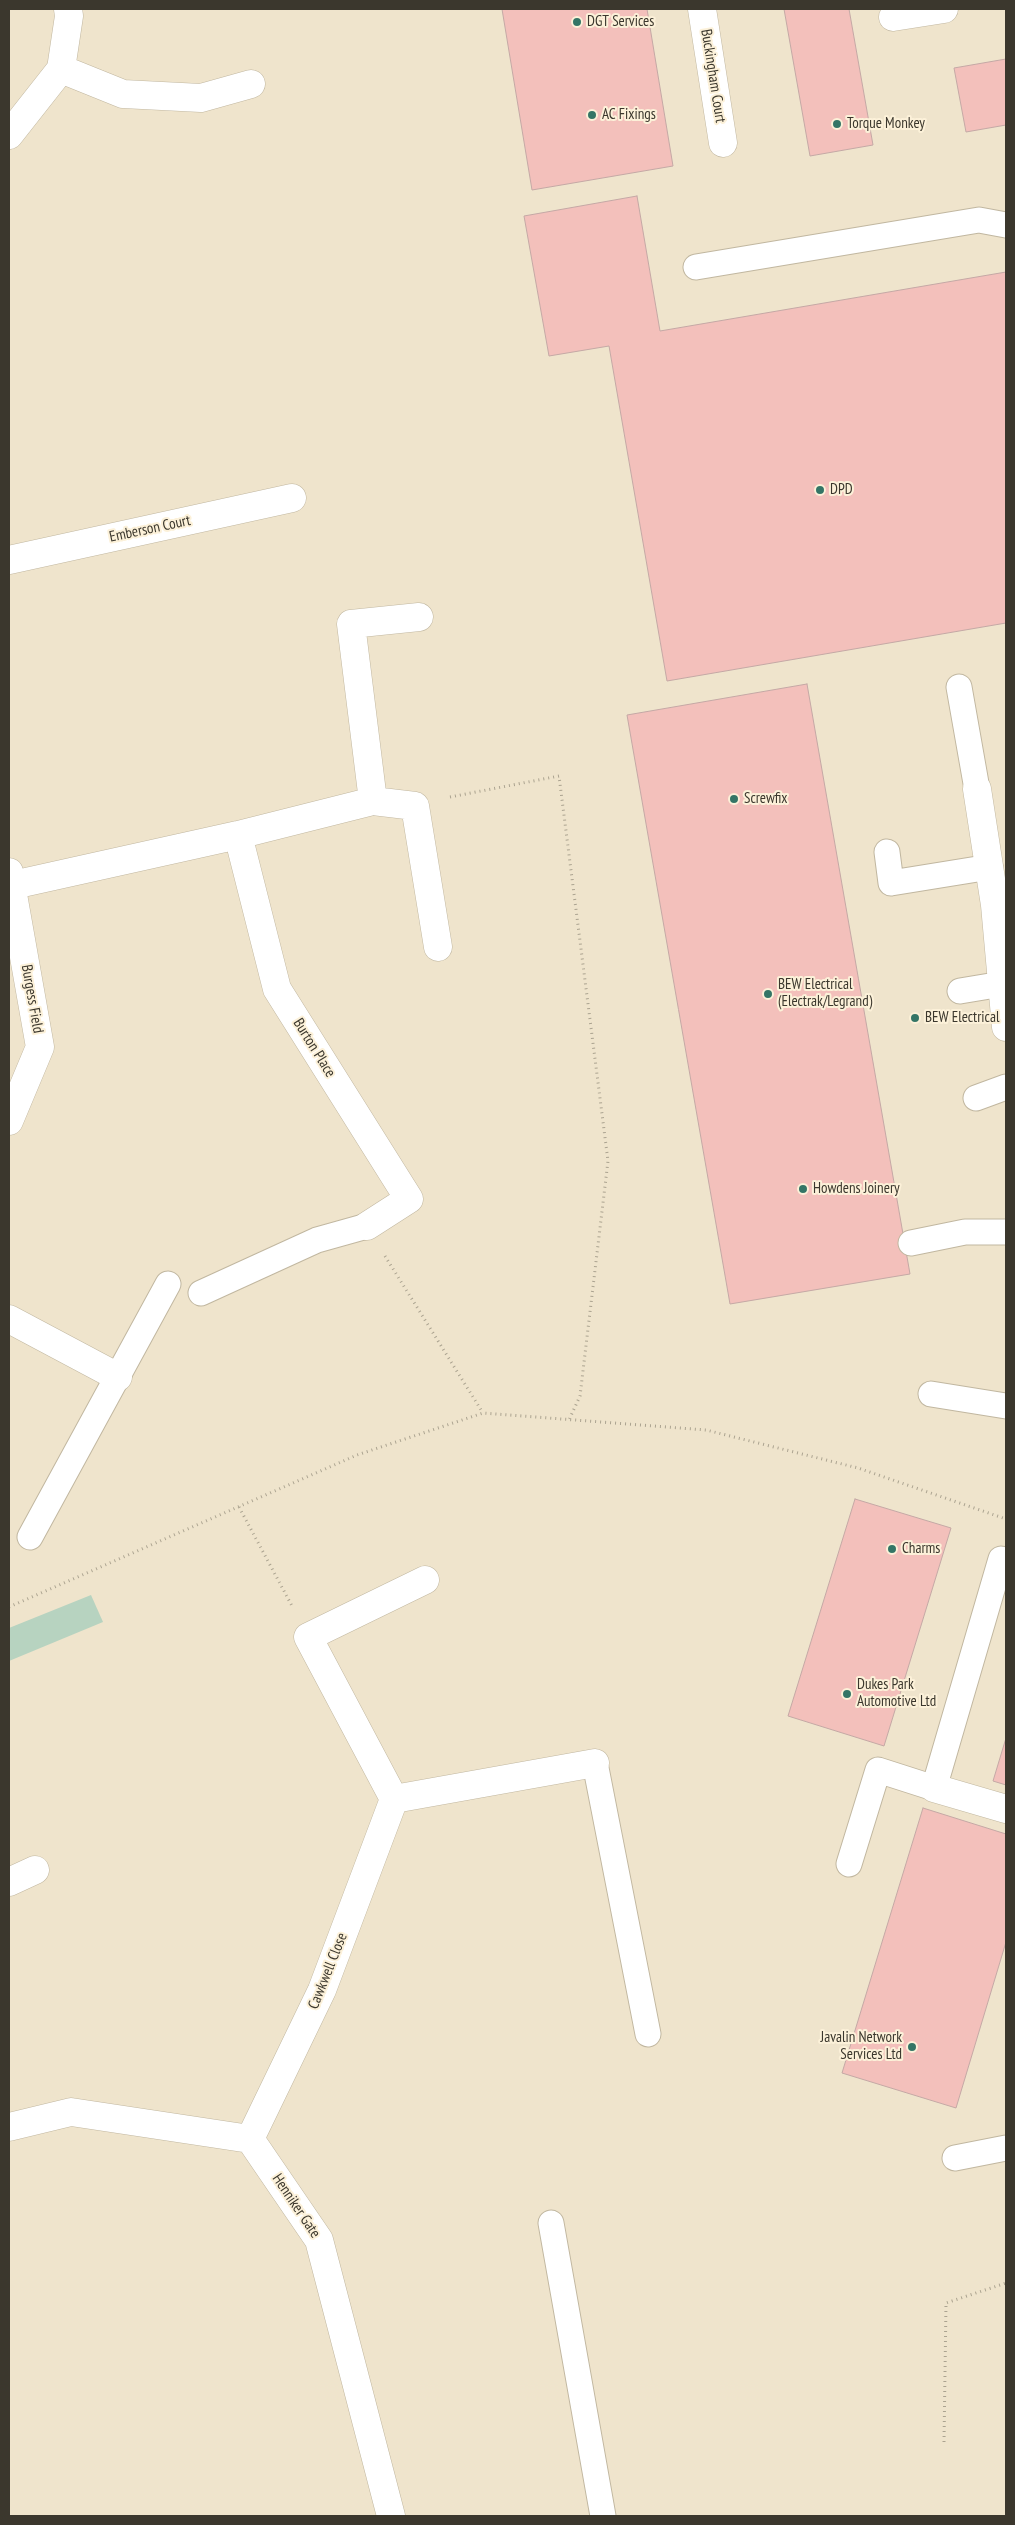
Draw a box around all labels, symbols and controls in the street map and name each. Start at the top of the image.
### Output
place label: DGT Services [587,13,654,31]
marker: DGT Services [571,16,583,28]
street label: Buckingham Court [697,28,729,124]
place label: AC Fixings [602,106,656,124]
marker: AC Fixings [586,109,598,121]
place label: Torque Monkey [847,115,925,133]
marker: Torque Monkey [831,118,843,130]
place label: DPD [830,481,853,499]
marker: DPD [814,484,826,496]
street label: Emberson Court [108,512,192,546]
place label: Screwfix [744,790,788,808]
marker: Screwfix [728,793,740,805]
street label: Burgess Field [17,963,47,1035]
place label: BEW Electrical (Electrak/Legrand) [778,976,872,1011]
marker: BEW Electrical (Electrak/Legrand) [762,988,774,1000]
place label: BEW Electrical [925,1009,999,1027]
marker: BEW Electrical [909,1012,921,1024]
street label: Burton Place [289,1015,339,1081]
place label: Howdens Joinery [813,1180,900,1198]
marker: Howdens Joinery [797,1183,809,1195]
place label: Charms [902,1540,940,1558]
marker: Charms [886,1543,898,1555]
place label: Dukes Park Automotive Ltd [857,1676,936,1711]
marker: Dukes Park Automotive Ltd [841,1688,853,1700]
street label: Cawkwell Close [305,1930,351,2012]
place label: Javalin Network Services Ltd [821,2029,902,2064]
marker: Javalin Network Services Ltd [906,2041,918,2053]
street label: Henniker Gate [268,2171,324,2241]

